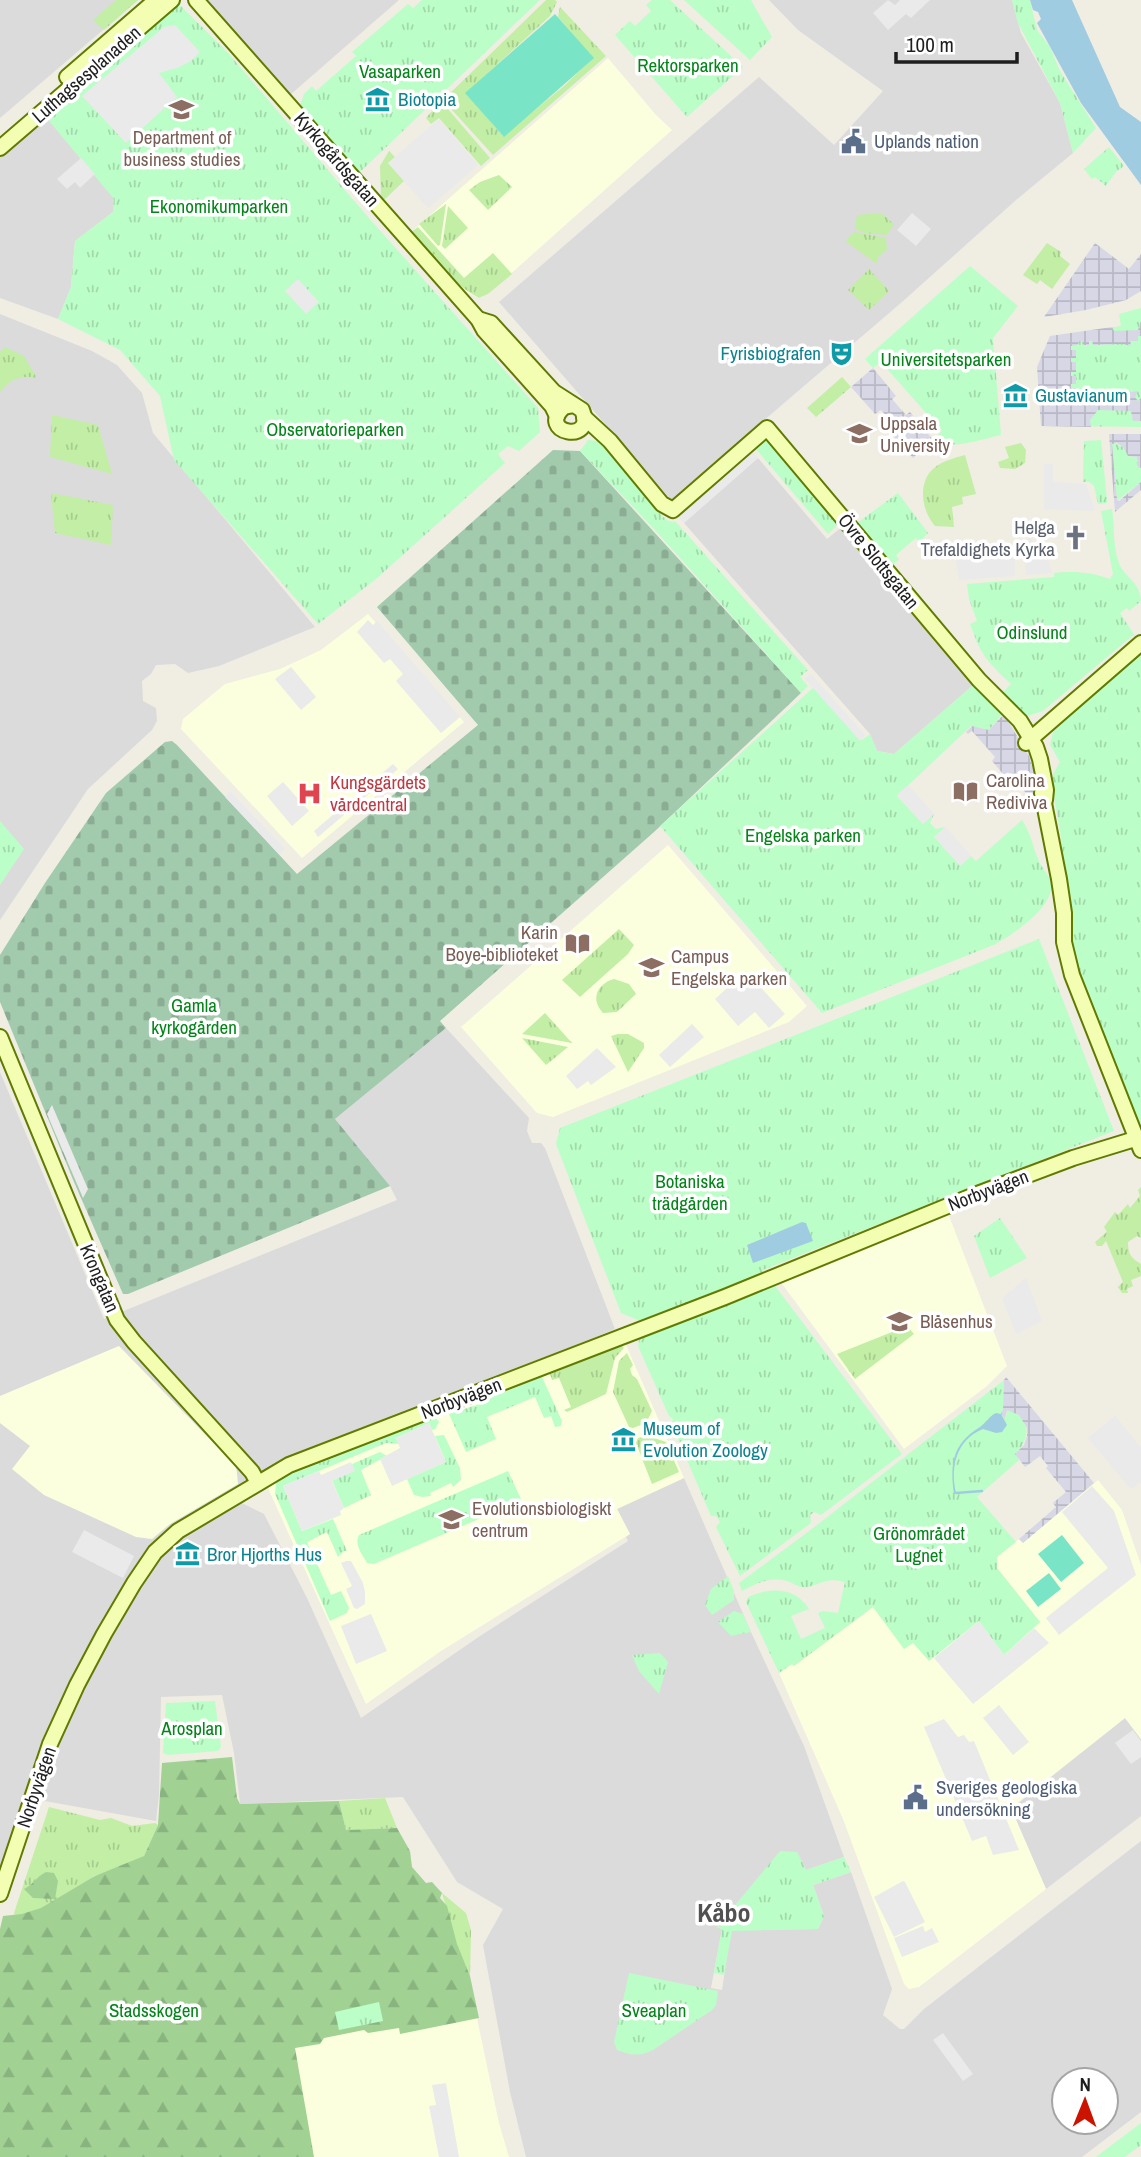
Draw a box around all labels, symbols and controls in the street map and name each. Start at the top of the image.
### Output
street label: Luthagsesplanaden [26,20,146,128]
scale bar [896,21,1017,65]
text: 100 m [906,30,954,59]
park label: Rektorsparken [637,52,739,78]
park label: Vasaparken [359,58,441,84]
museum icon: Biotopia [364,85,392,113]
place label: Biotopia [398,86,456,112]
school or university icon: Department of business studies [168,95,196,123]
street label: Kyrkogårdsgatan [289,106,385,212]
place label: Department of business studies [124,124,241,172]
public building icon: Uplands nation [840,127,868,155]
place label: Uplands nation [874,128,979,154]
park label: Ekonomikumparken [150,193,288,219]
theatre icon: Fyrisbiografen [827,339,855,367]
place label: Fyrisbiografen [721,340,821,366]
park label: Universitetsparken [881,346,1011,372]
museum icon: Gustavianum [1001,381,1029,409]
place label: Gustavianum [1035,382,1128,408]
place label: Uppsala University [880,410,950,458]
park label: Observatorieparken [266,416,404,442]
school or university icon: Uppsala University [846,420,874,448]
street label: Övre Slottsgatan [832,508,926,614]
place label: Helga Trefaldighets Kyrka [920,514,1055,562]
church icon: Helga Trefaldighets Kyrka [1061,524,1089,552]
park label: Odinslund [996,619,1068,645]
place label: Carolina Rediviva [986,767,1048,815]
place label: Kungsgärdets vårdcentral [330,769,426,817]
library icon: Carolina Rediviva [952,777,980,805]
hospital icon: Kungsgärdets vårdcentral [296,779,324,807]
park label: Engelska parken [745,822,861,848]
place label: Karin Boye-biblioteket [445,919,559,967]
library icon: Karin Boye-biblioteket [564,929,592,957]
place label: Campus Engelska parken [671,943,787,991]
school or university icon: Campus Engelska parken [637,953,665,981]
park label: Gamla kyrkogården [151,992,237,1040]
street label: Norbyvägen [944,1163,1032,1217]
park label: Botaniska trädgården [652,1168,728,1216]
street label: Krongatan [74,1240,126,1316]
school or university icon: Blåsenhus [886,1307,914,1335]
place label: Blåsenhus [920,1308,993,1334]
street label: Norbyvägen [417,1371,505,1425]
place label: Museum of Evolution Zoology [643,1415,768,1463]
museum icon: Museum of Evolution Zoology [609,1425,637,1453]
place label: Evolutionsbiologiskt centrum [472,1495,612,1543]
school or university icon: Evolutionsbiologiskt centrum [438,1505,466,1533]
park label: Grönområdet Lugnet [873,1520,966,1568]
museum icon: Bror Hjorths Hus [173,1540,201,1568]
place label: Bror Hjorths Hus [207,1541,322,1567]
park label: Arosplan [160,1715,223,1741]
street label: Norbyvägen [10,1743,62,1831]
place label: Sveriges geologiska undersökning [936,1774,1078,1822]
public building icon: Sveriges geologiska undersökning [902,1784,930,1812]
district label: Kåbo [697,1895,751,1930]
park label: Stadsskogen [109,1997,199,2023]
park label: Sveaplan [622,1997,686,2023]
north arrow [1050,2066,1120,2136]
text: N [1079,2071,1091,2097]

